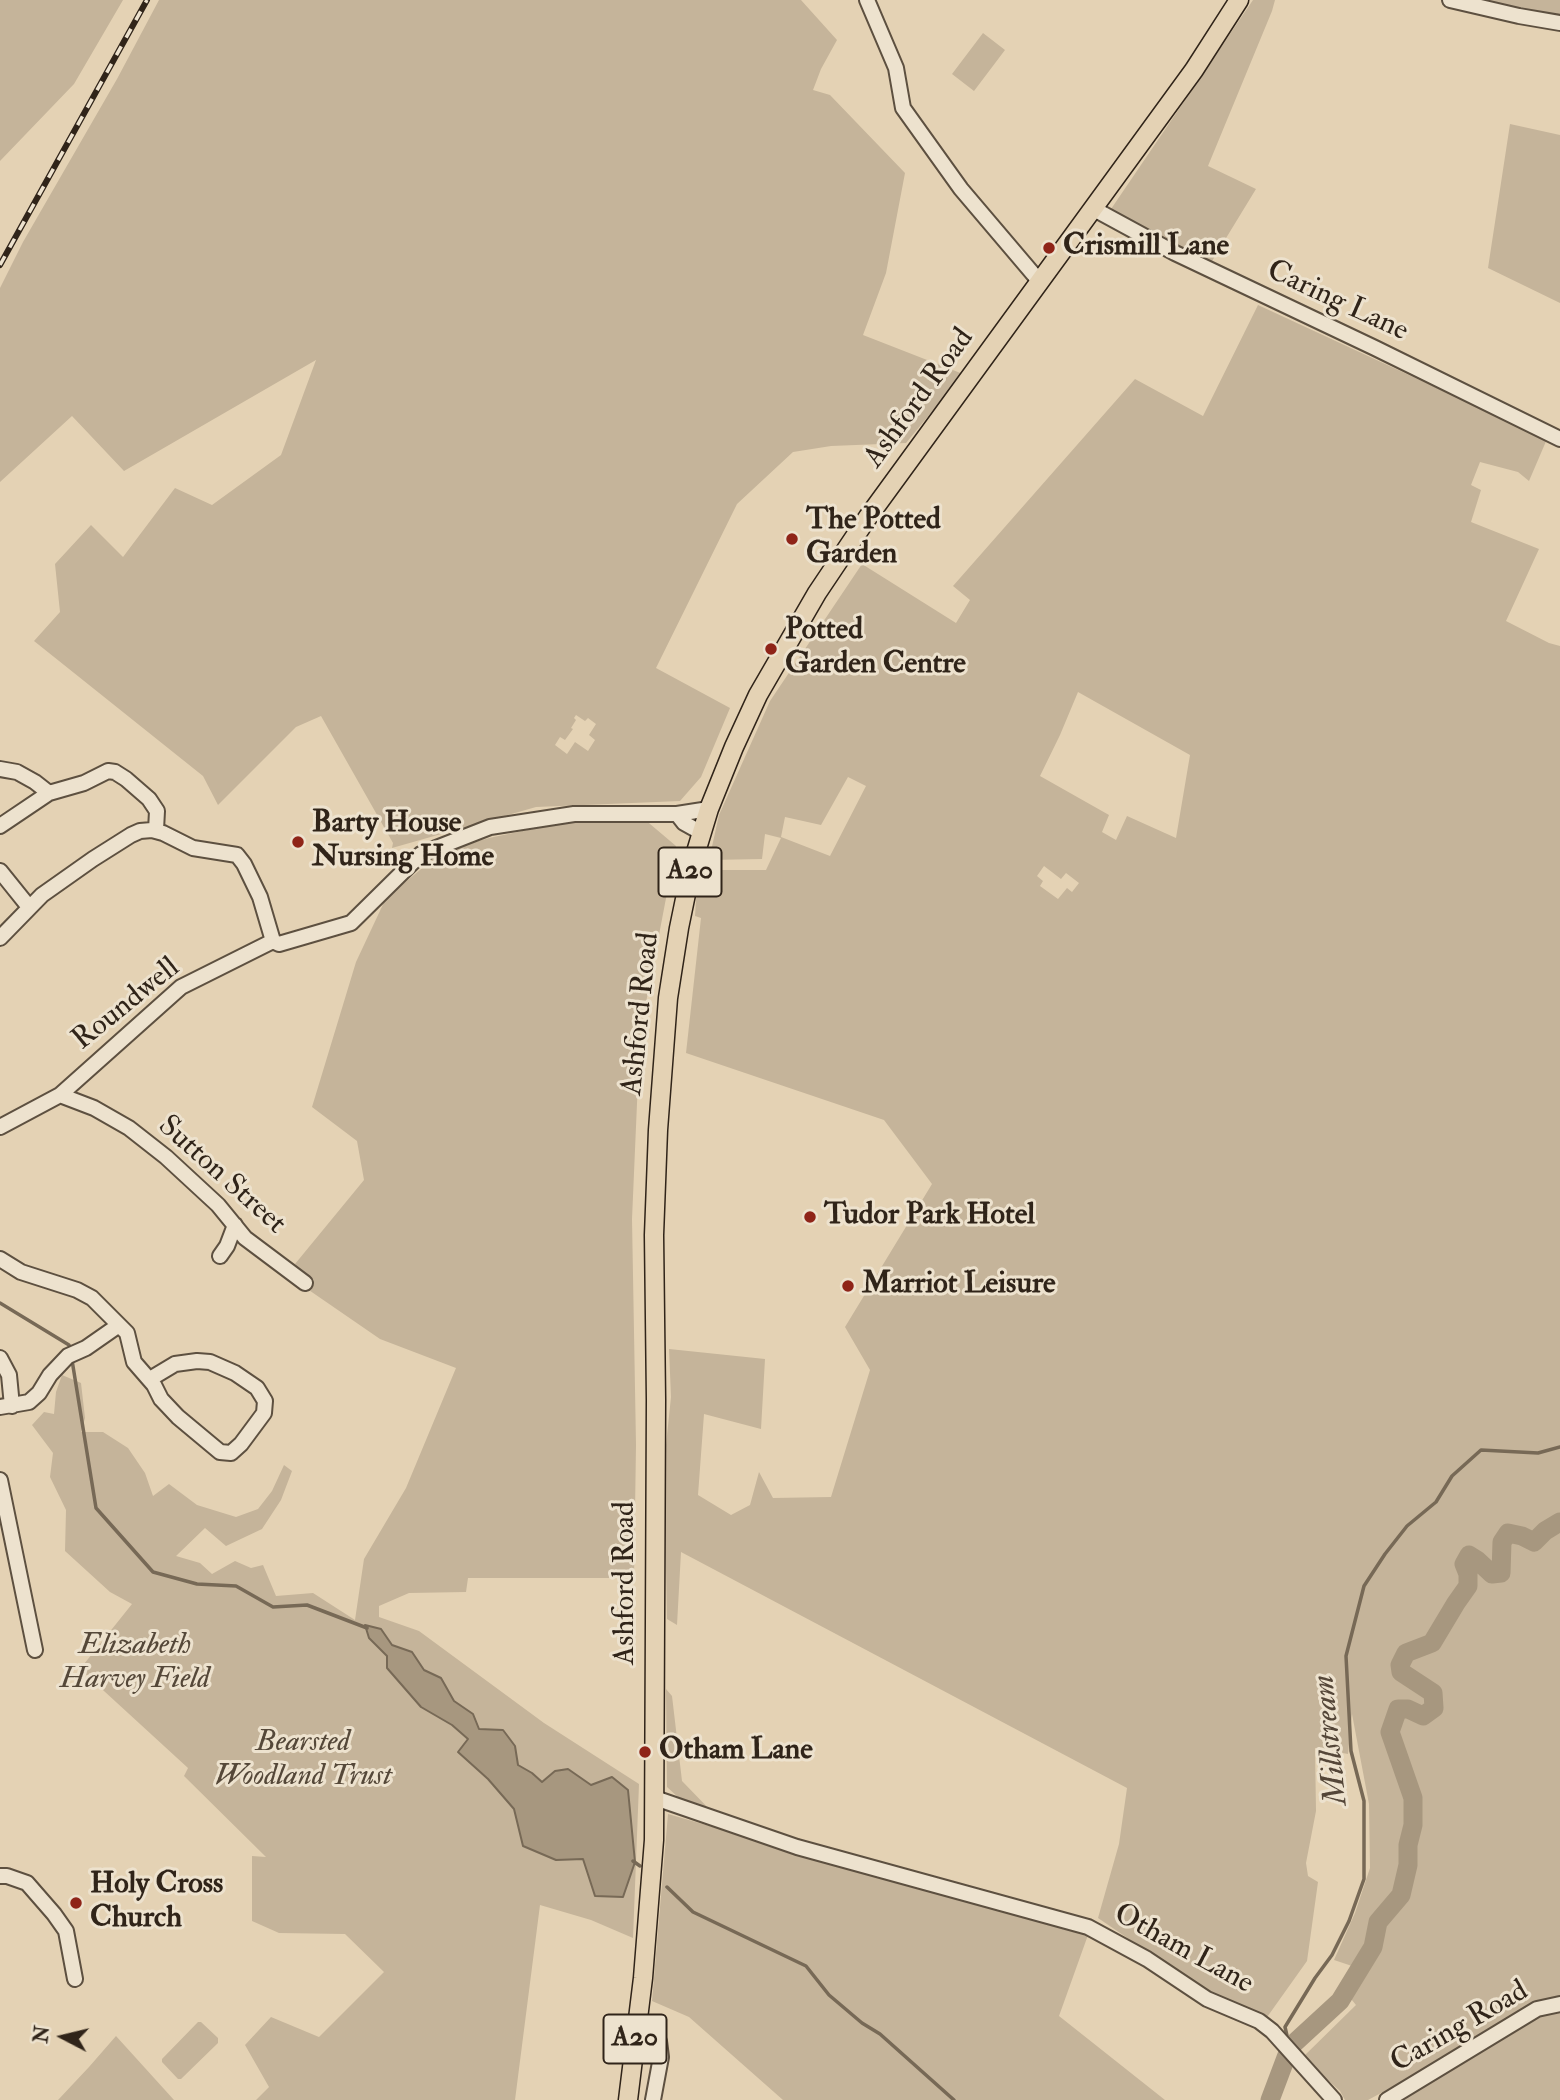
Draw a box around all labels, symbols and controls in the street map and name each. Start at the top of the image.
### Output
place label: Crismill Lane [1063,230,1229,266]
marker: Crismill Lane [1041,240,1057,256]
street label: Caring Lane [1261,254,1413,350]
street label: Ashford Road [857,322,983,476]
place label: The Potted Garden [806,504,941,574]
marker: The Potted Garden [784,531,800,547]
place label: Potted Garden Centre [785,614,966,684]
marker: Potted Garden Centre [763,641,779,657]
place label: Barty House Nursing Home [312,807,494,878]
marker: Barty House Nursing Home [290,834,306,850]
road number: A20 [658,848,722,896]
street label: Ashford Road [616,931,668,1097]
street label: Roundwell [66,951,188,1059]
street label: Sutton Street [150,1109,292,1243]
place label: Tudor Park Hotel [824,1199,1035,1235]
marker: Tudor Park Hotel [802,1209,818,1225]
place label: Marriot Leisure [862,1268,1056,1304]
marker: Marriot Leisure [840,1278,856,1294]
street label: Ashford Road [609,1501,645,1665]
park label: Elizabeth Harvey Field [60,1629,210,1700]
water label: Millstream [1306,1673,1358,1807]
park label: Bearsted Woodland Trust [214,1726,392,1796]
place label: Otham Lane [659,1734,813,1770]
marker: Otham Lane [637,1744,653,1760]
place label: Holy Cross Church [90,1868,223,1938]
marker: Holy Cross Church [68,1895,84,1911]
street label: Otham Lane [1107,1897,1259,2003]
street label: Caring Road [1385,1974,1535,2082]
north arrow [28,2002,98,2072]
road number: A20 [604,2014,666,2064]
text: N [29,2025,55,2044]

